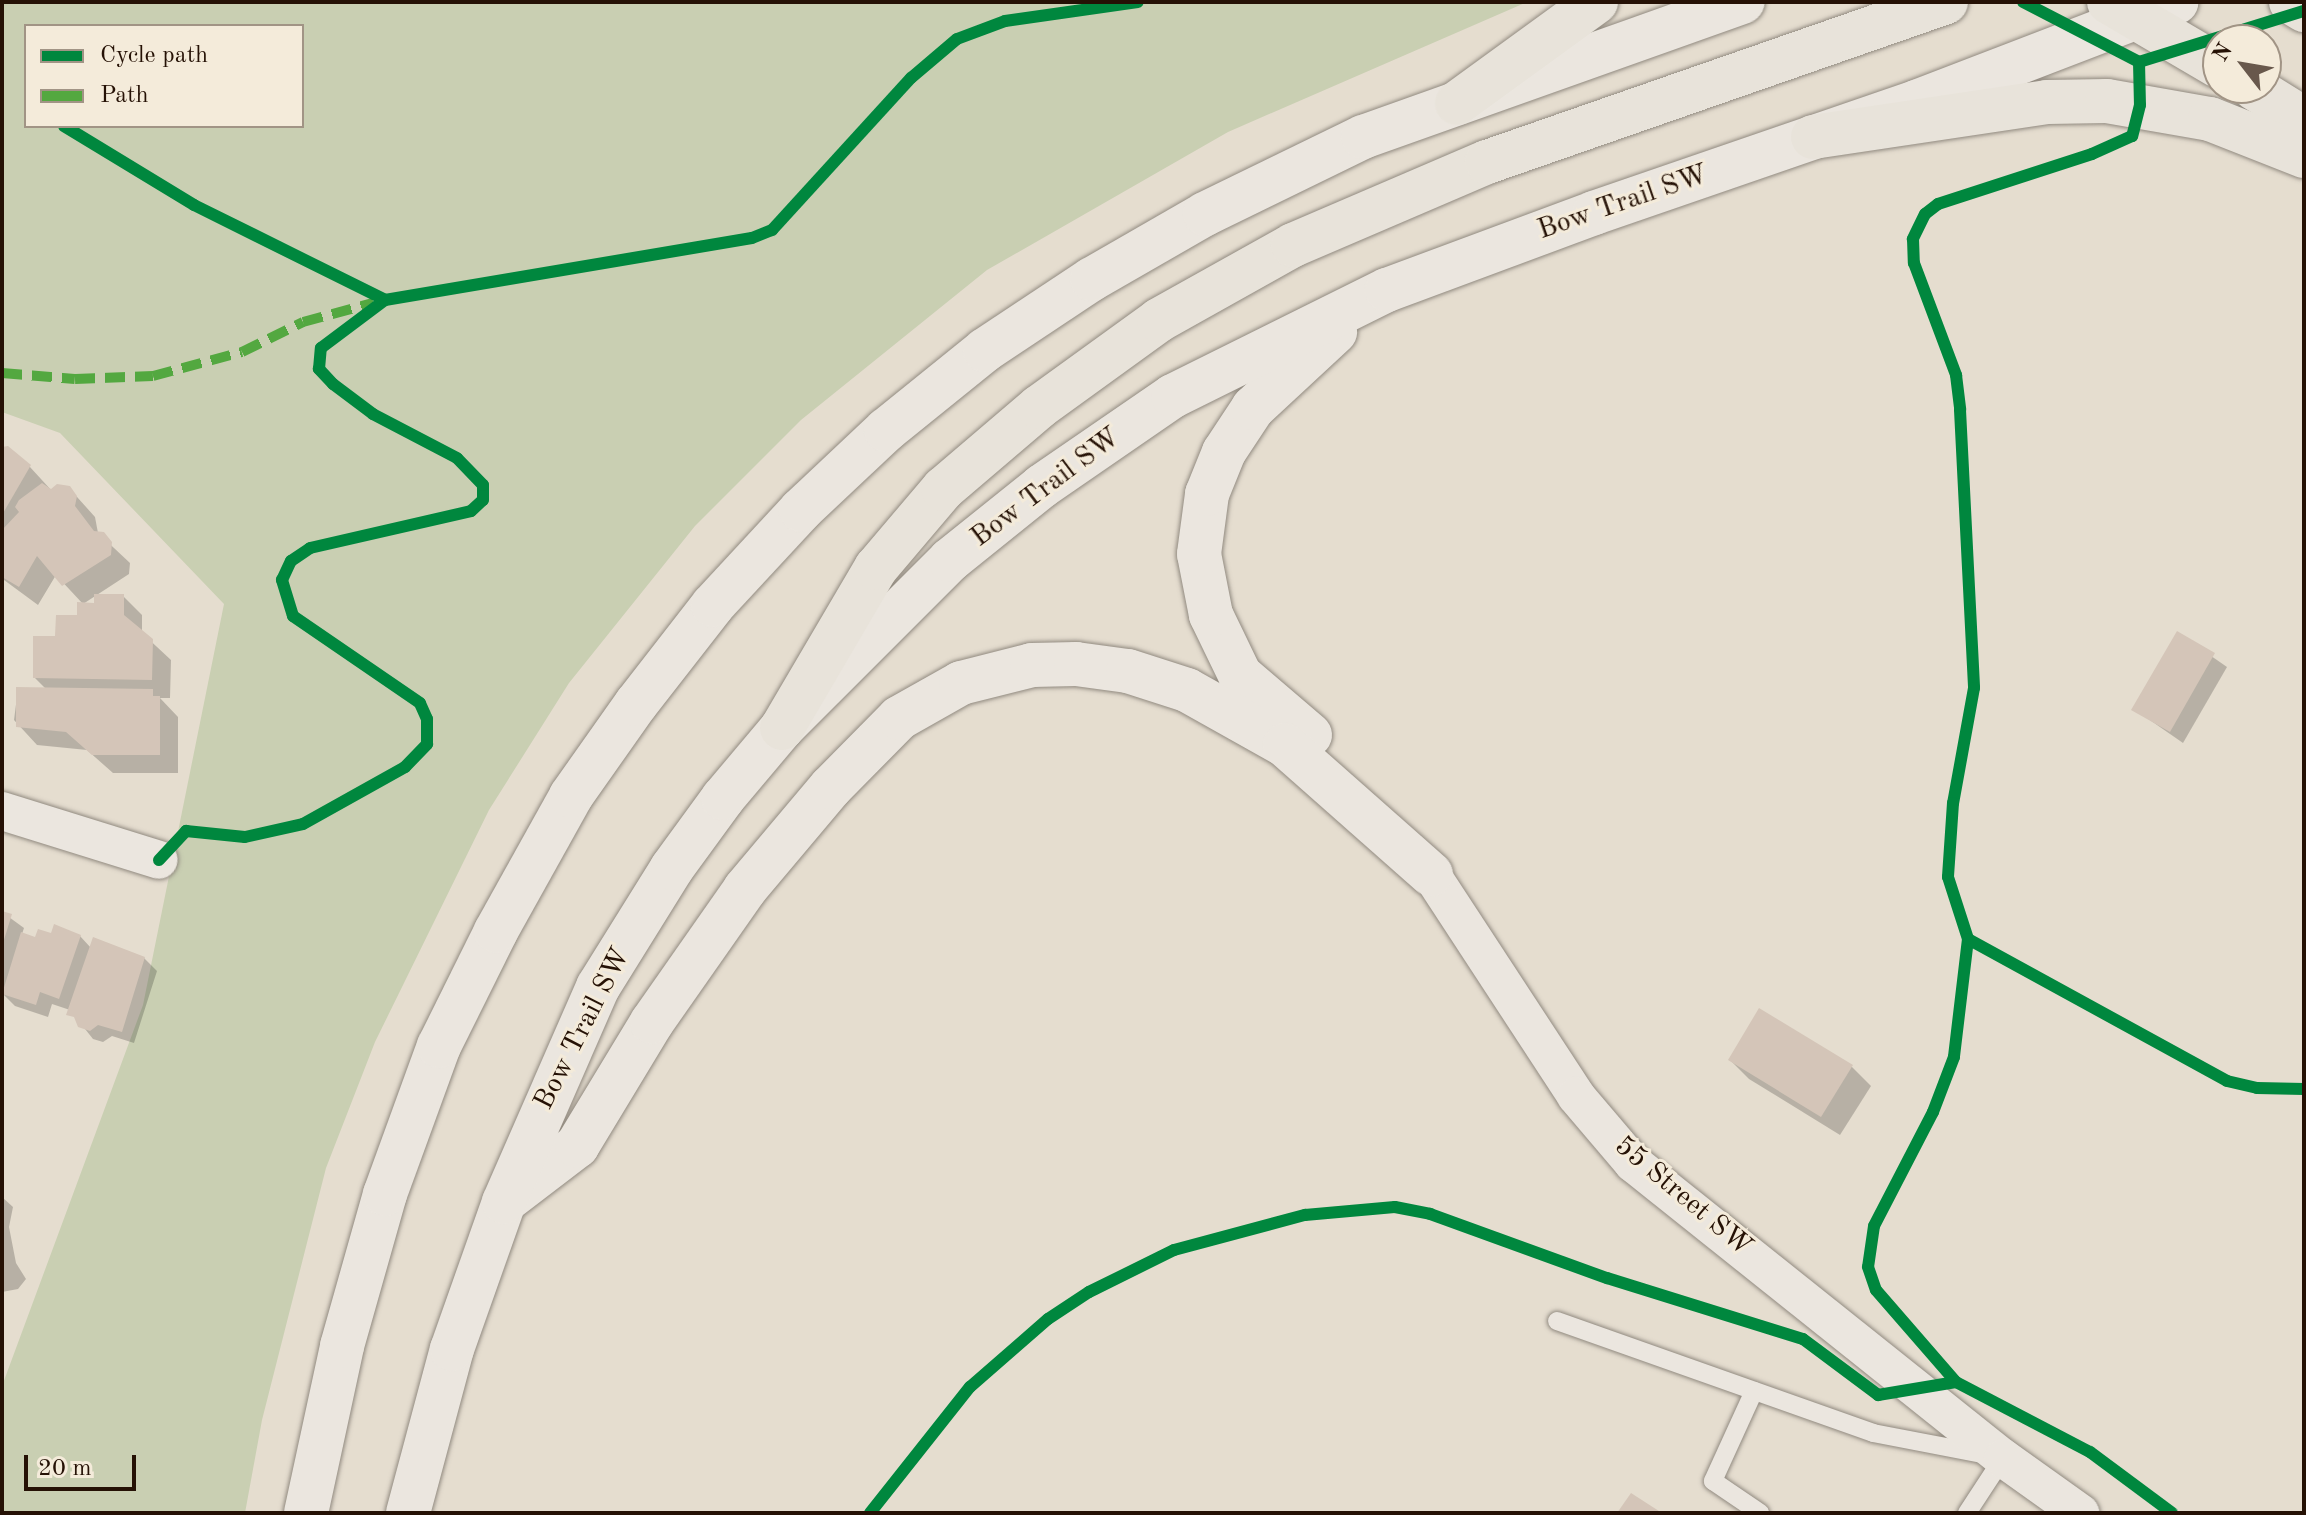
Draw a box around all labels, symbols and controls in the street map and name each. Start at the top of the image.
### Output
legend [24,24,304,128]
north arrow [2202,24,2282,104]
text: N [2209,40,2237,66]
text: Cycle path [100,44,208,68]
text: Path [100,84,149,108]
street label: Bow Trail SW [1533,158,1713,248]
street label: Bow Trail SW [965,421,1127,555]
street label: Bow Trail SW [528,942,638,1116]
street label: 55 Street SW [1607,1130,1759,1264]
scale bar [28,1439,140,1489]
text: 20 m [38,1457,92,1481]

